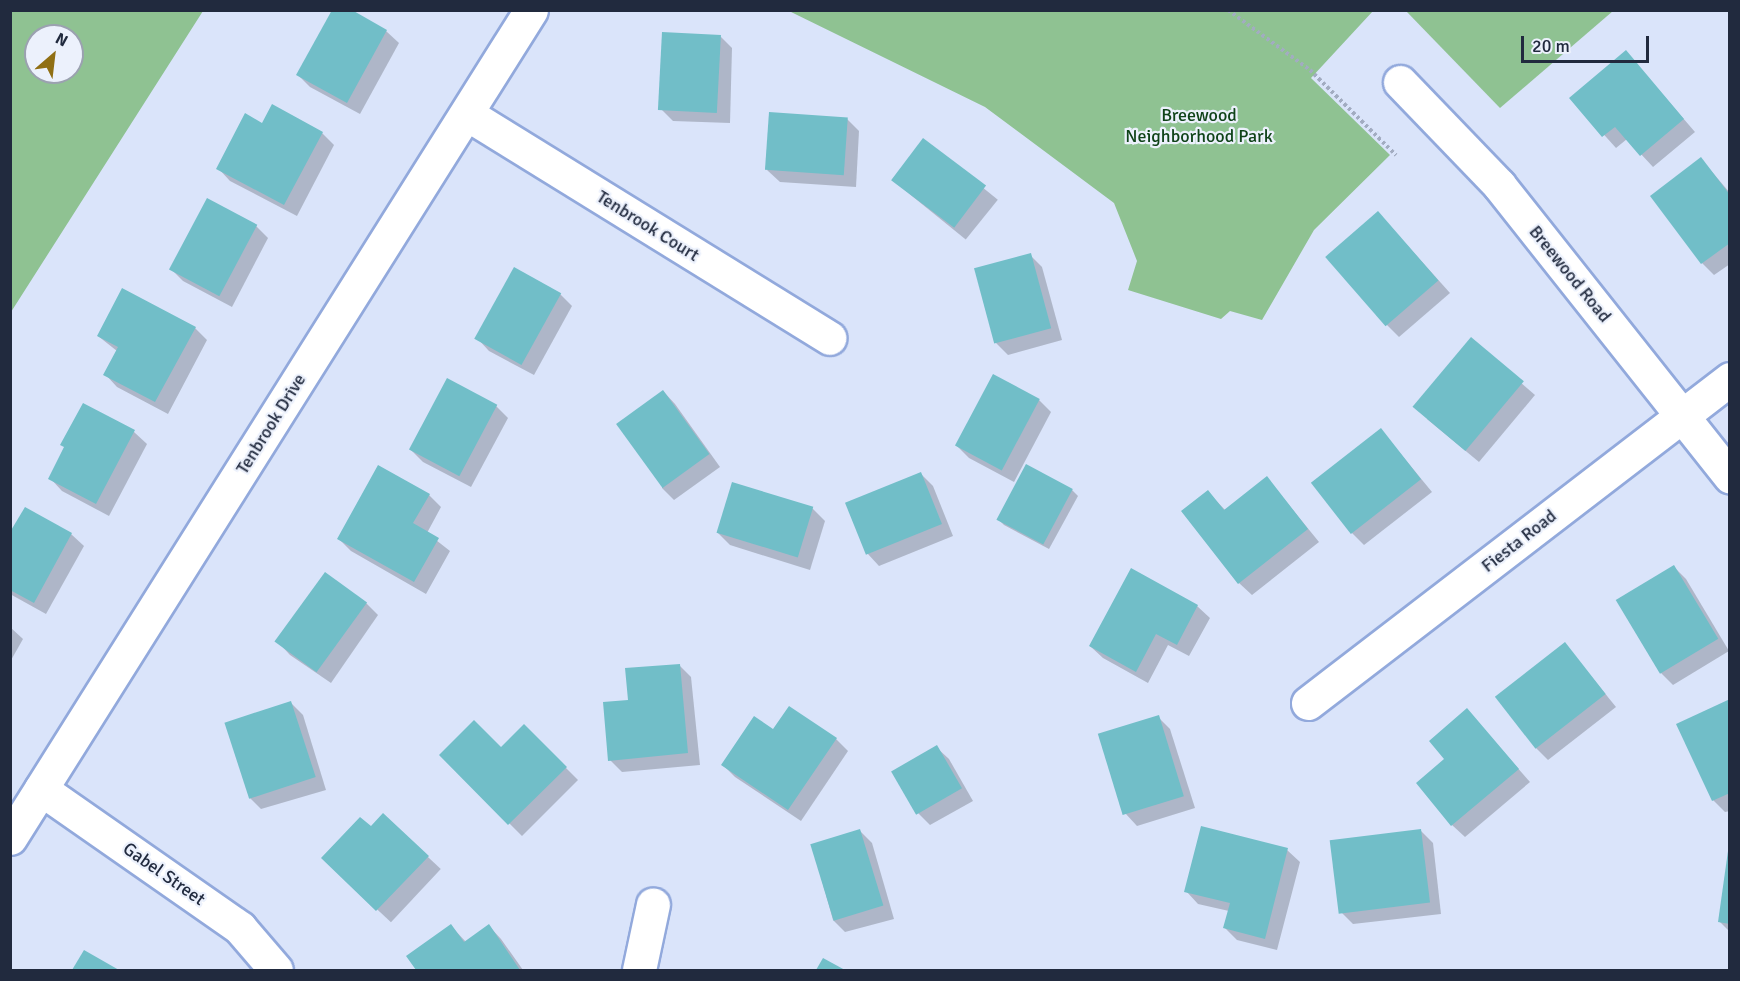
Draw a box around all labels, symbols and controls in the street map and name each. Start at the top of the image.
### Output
north arrow [24,24,84,84]
scale bar [1524,24,1652,62]
text: N [52,28,71,51]
text: 20 m [1532,35,1570,57]
park label: Breewood Neighborhood Park [1125,105,1273,148]
street label: Tenbrook Court [593,186,703,266]
street label: Breewood Road [1524,221,1616,327]
street label: Tenbrook Drive [232,370,310,478]
street label: Fiesta Road [1477,505,1561,577]
street label: Gabel Street [119,838,209,910]

